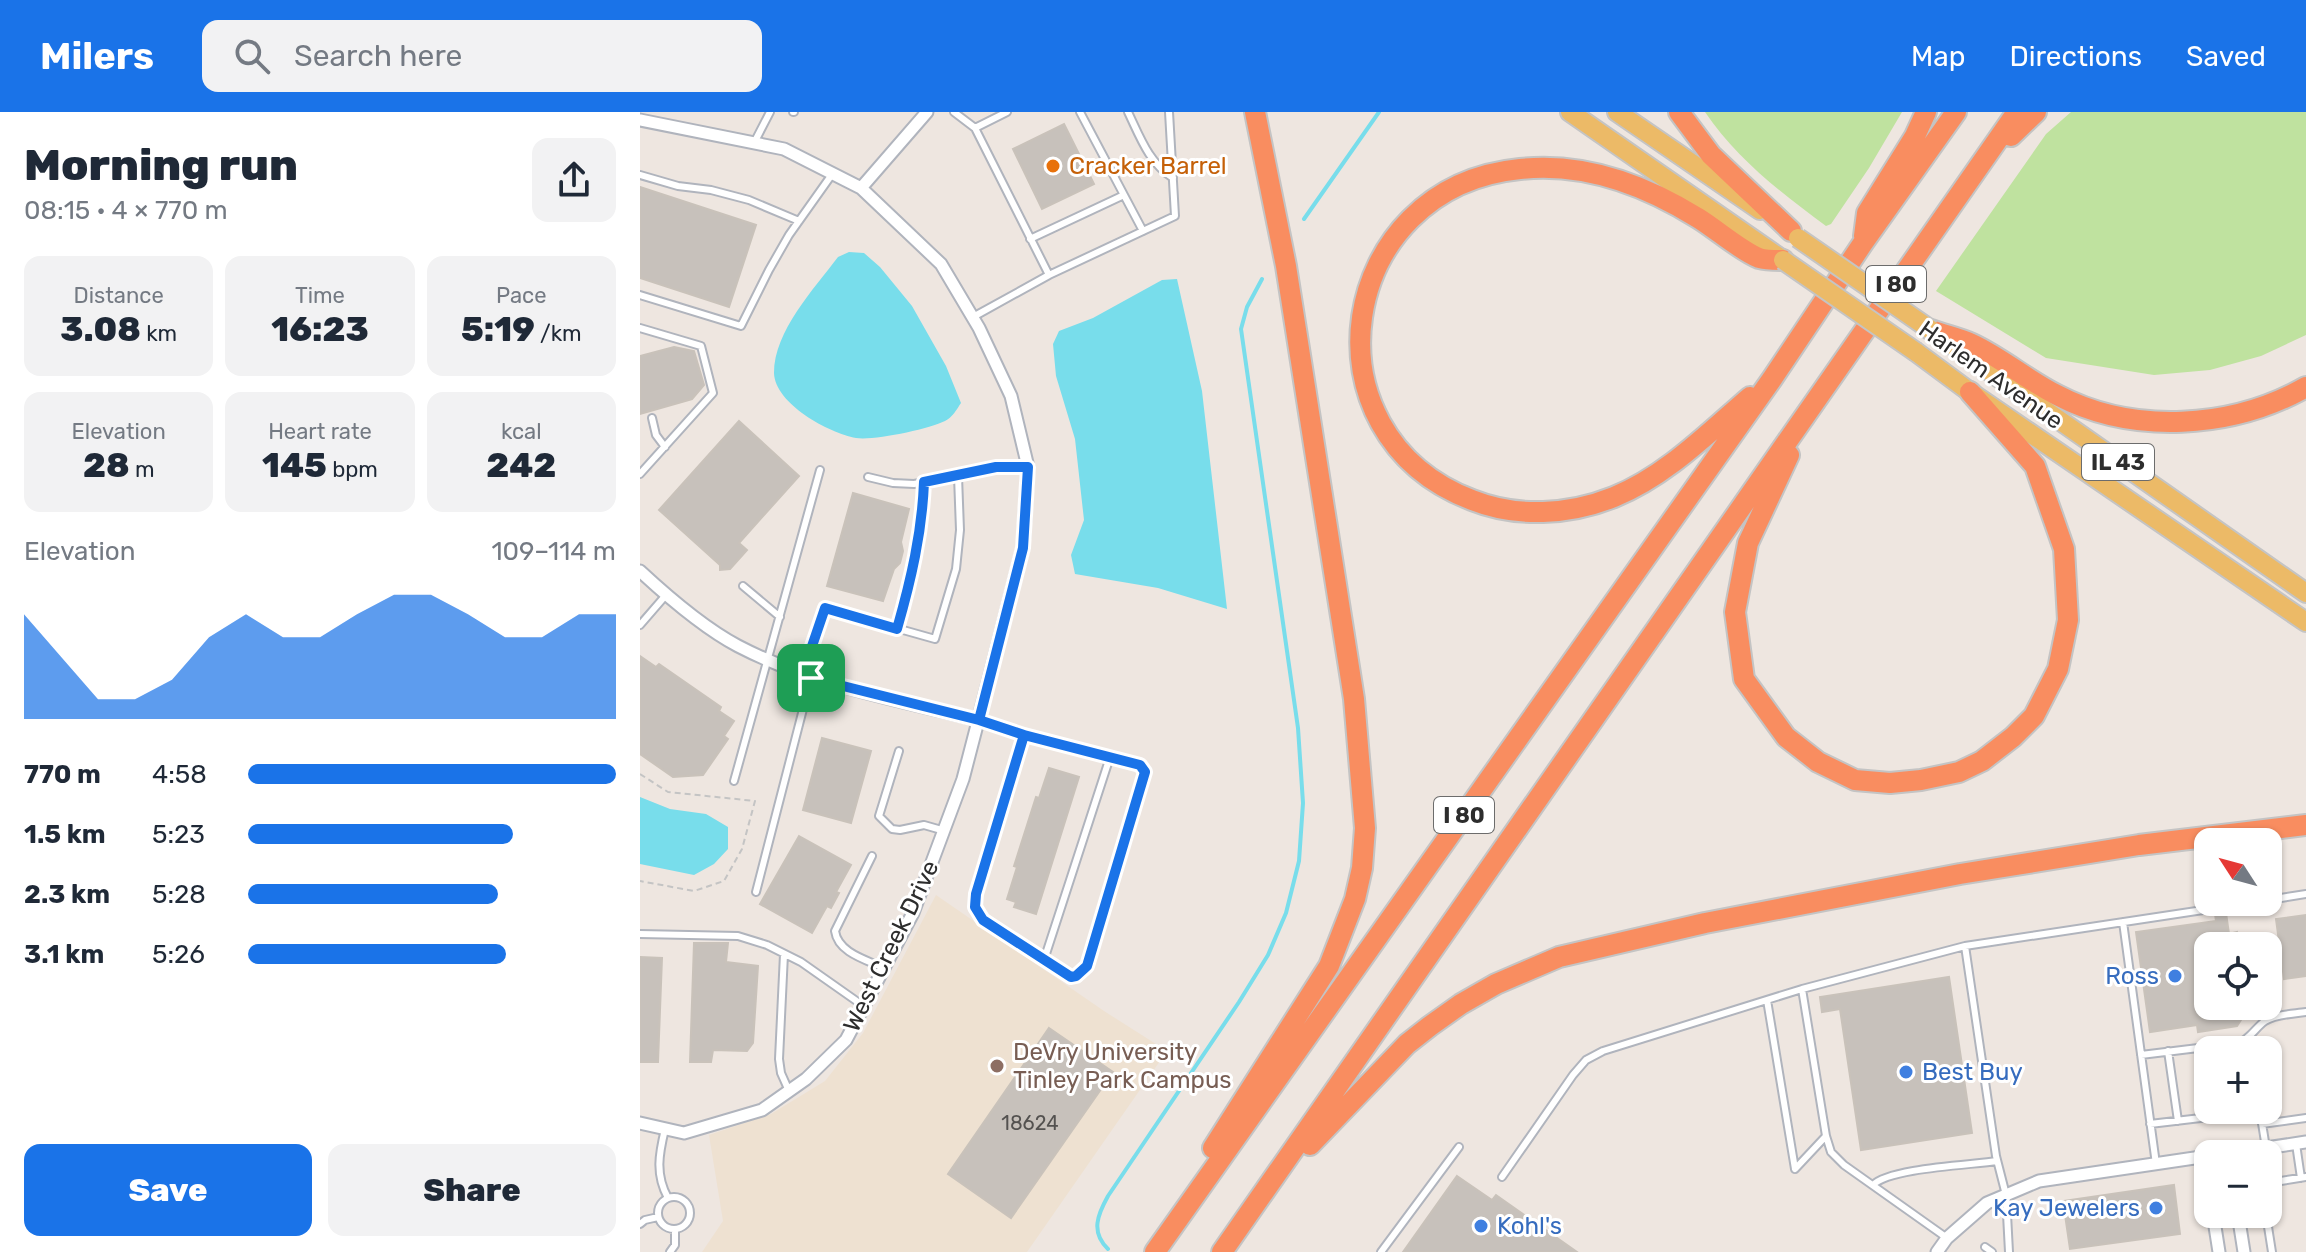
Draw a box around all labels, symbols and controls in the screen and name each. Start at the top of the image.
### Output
search box [202,20,762,92]
text: Milers [40,33,154,79]
icon: search [230,34,274,78]
text: Search here [294,38,462,74]
text: Map [1911,40,1965,73]
text: Directions [2009,40,2142,73]
text: Saved [2186,40,2266,73]
button: share [532,138,616,222]
text: Morning run [24,139,298,191]
place label: Cracker Barrel [1069,152,1227,180]
marker: Cracker Barrel [1044,157,1062,175]
text: 08:15 · 4 × 770 m [24,195,228,226]
road number: I 80 [1866,266,1926,302]
text: Distance [74,282,164,309]
text: Time [295,282,345,309]
text: Pace [496,282,547,309]
text: 3.08 [60,309,141,350]
text: 16:23 [271,309,369,350]
text: 5:19 [461,309,535,350]
street label: Harlem Avenue [1914,315,2068,435]
text: km [141,320,177,347]
text: /km [535,320,582,347]
text: Elevation [72,418,166,445]
text: Heart rate [268,418,372,445]
text: kcal [501,418,542,445]
road number: IL 43 [2082,444,2154,480]
text: 28 [83,445,130,486]
text: 145 [262,445,327,486]
text: 242 [486,445,556,486]
text: m [130,456,154,483]
text: bpm [327,456,378,483]
text: Elevation [24,536,135,567]
text: 109–114 m [491,536,616,567]
pin [777,644,845,712]
icon: arrive [789,656,833,700]
text: 770 m [24,759,101,790]
text: 4:58 [152,759,207,790]
road number: I 80 [1434,797,1494,833]
text: 1.5 km [24,819,106,850]
text: 5:23 [152,819,205,850]
north arrow [2194,828,2282,916]
map controls [2194,828,2282,1228]
street label: West Creek Drive [837,856,945,1036]
text: 2.3 km [24,879,110,910]
text: 5:28 [152,879,206,910]
button: locate [2194,932,2282,1020]
text: 3.1 km [24,939,104,970]
text: 5:26 [152,939,205,970]
place label: Ross [2105,962,2159,990]
marker: Ross [2166,967,2184,985]
button: + [2194,1036,2282,1124]
place label: DeVry University Tinley Park Campus [1013,1038,1232,1094]
marker: DeVry University Tinley Park Campus [988,1057,1006,1075]
place label: Best Buy [1922,1058,2023,1086]
marker: Best Buy [1897,1063,1915,1081]
house number: 18624 [1001,1111,1059,1135]
button: − [2194,1140,2282,1228]
button: Save [24,1144,312,1236]
button: Share [328,1144,616,1236]
place label: Kay Jewelers [1993,1194,2140,1222]
marker: Kay Jewelers [2147,1199,2165,1217]
place label: Kohl's [1497,1212,1562,1240]
marker: Kohl's [1472,1217,1490,1235]

